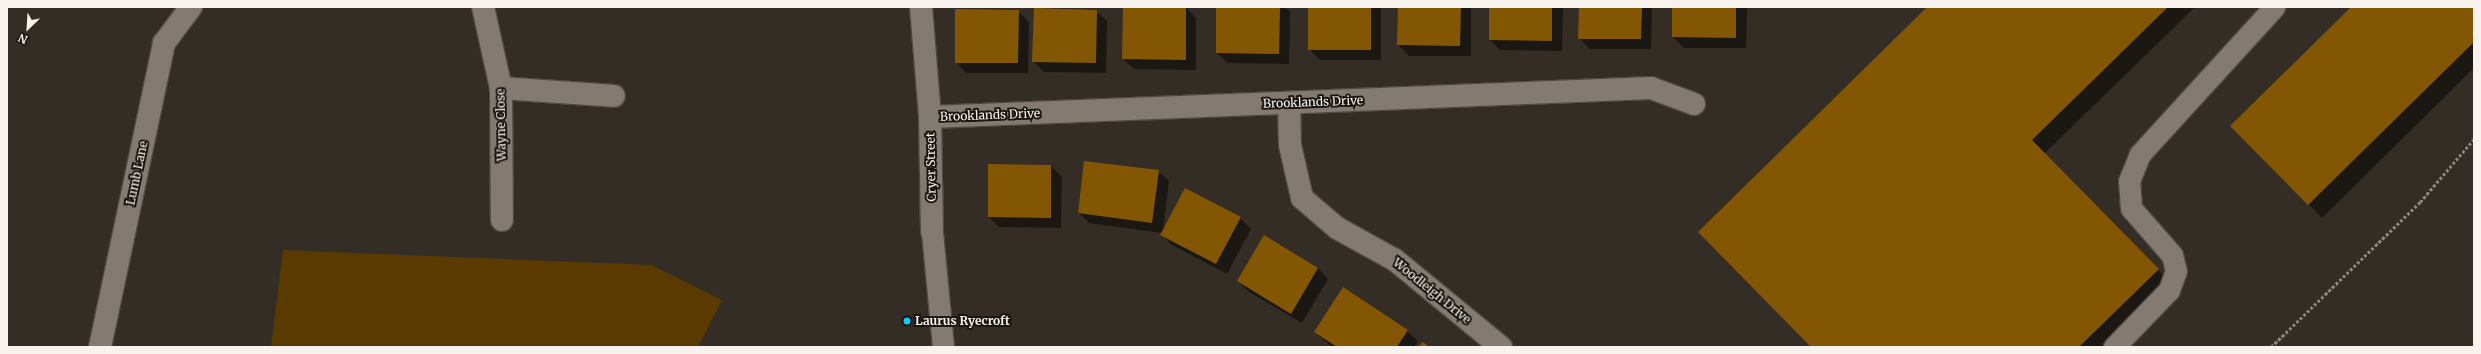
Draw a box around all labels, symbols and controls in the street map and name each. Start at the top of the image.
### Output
north arrow [8,8,48,48]
text: N [16,31,30,47]
street label: Wayne Close [493,89,509,161]
street label: Brooklands Drive [1263,93,1363,111]
street label: Brooklands Drive [940,106,1040,124]
street label: Cryer Street [923,132,939,202]
street label: Lumb Lane [123,140,151,206]
street label: Woodleigh Drive [1390,255,1474,327]
place label: Laurus Ryecroft [915,314,1010,328]
marker: Laurus Ryecroft [902,316,912,326]

